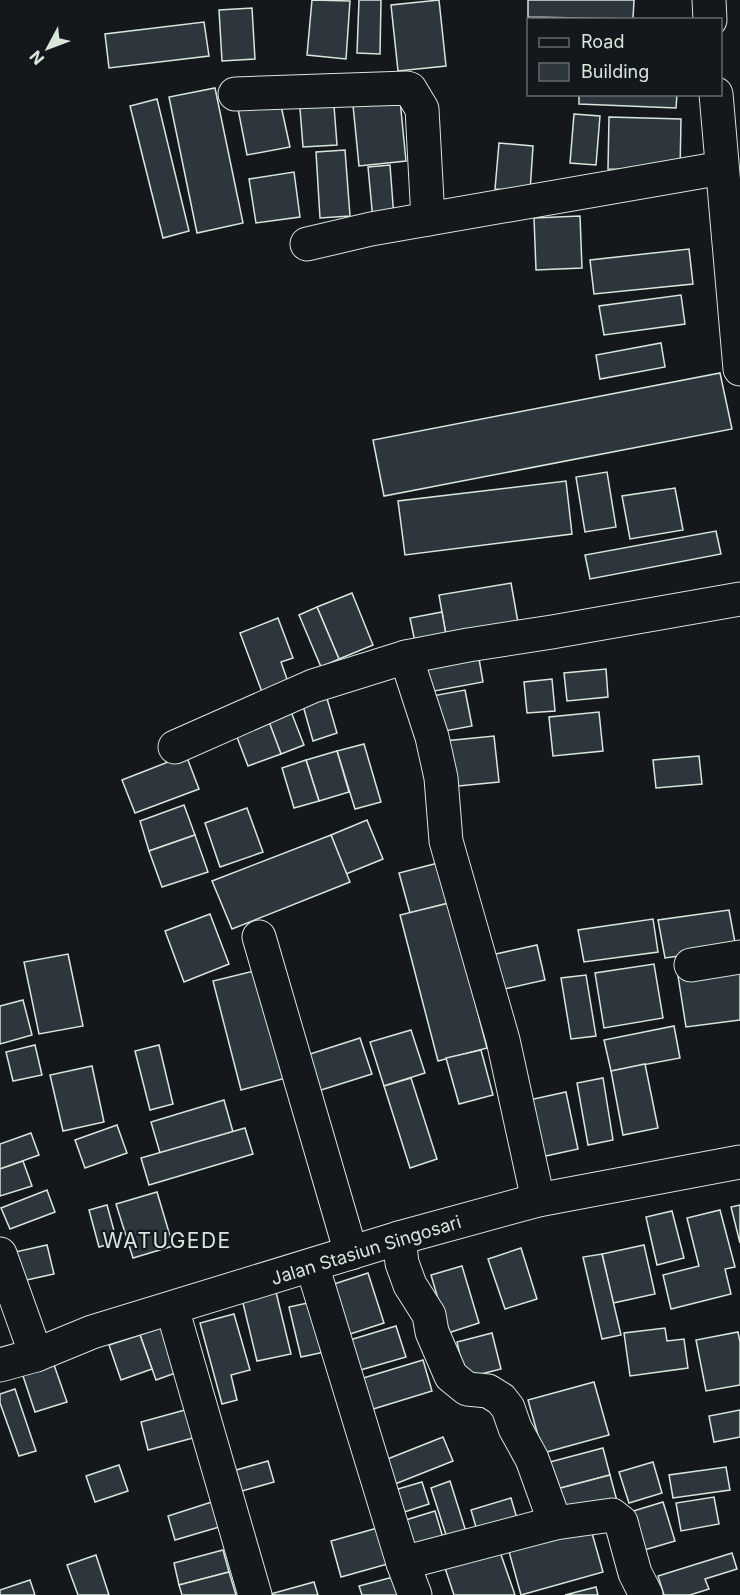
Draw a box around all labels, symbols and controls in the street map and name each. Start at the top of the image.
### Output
north arrow [18,18,78,78]
legend [527,18,722,96]
text: Road [581,31,624,52]
text: N [25,47,48,69]
text: Building [581,61,649,82]
street label: Jalan Stasiun Singosari [268,1211,464,1289]
district label: WATUGEDE [102,1228,232,1253]

